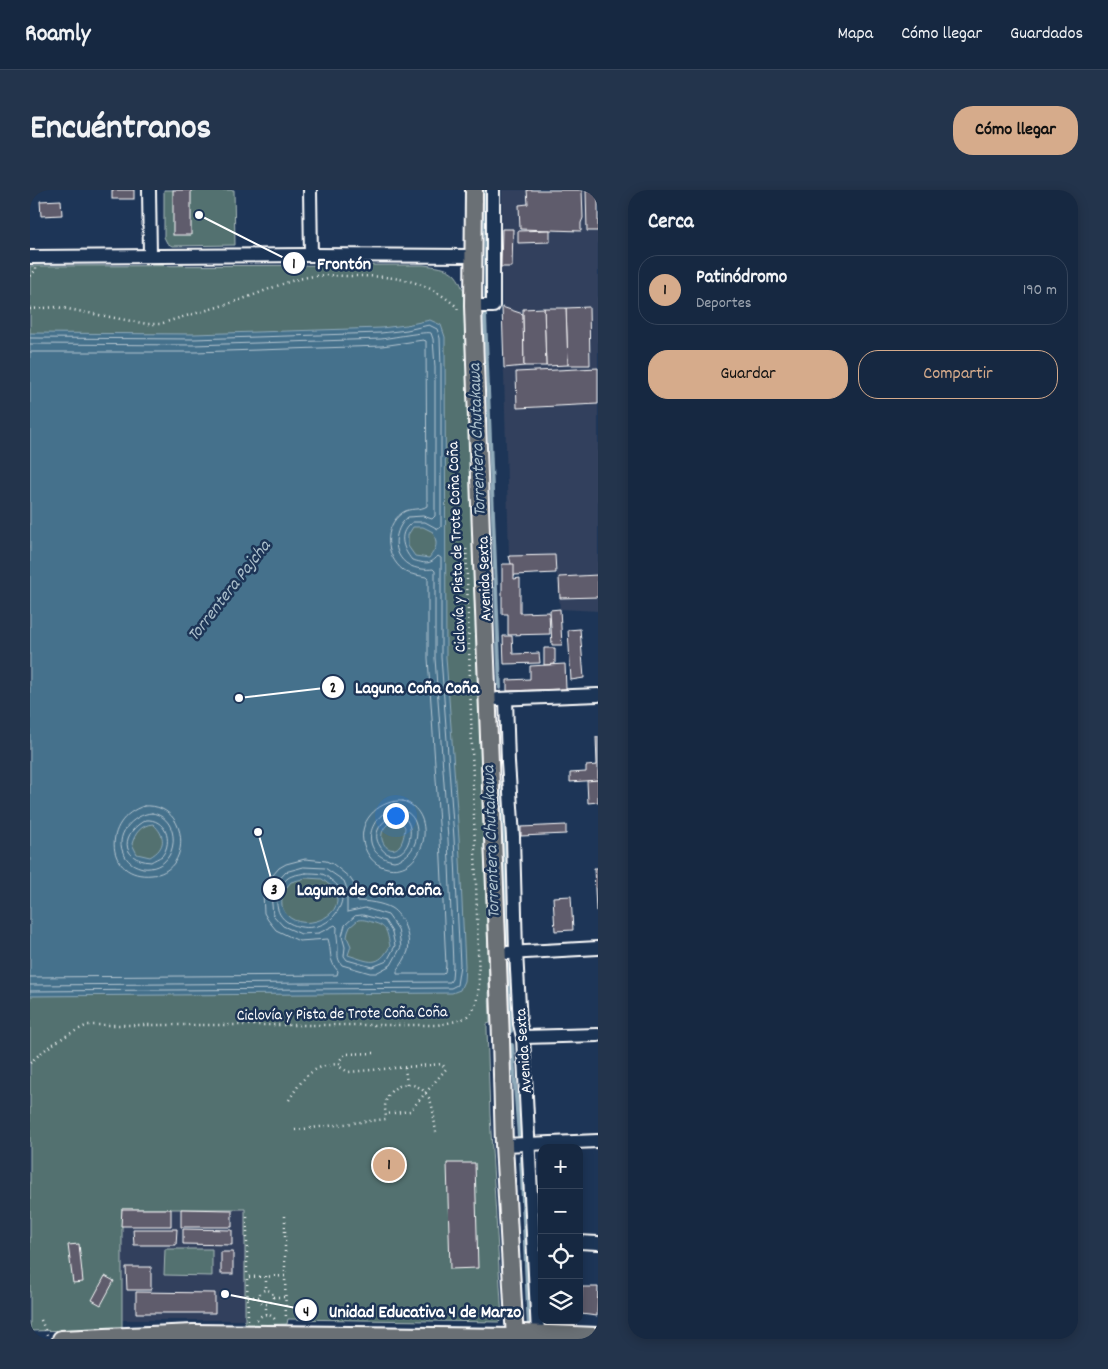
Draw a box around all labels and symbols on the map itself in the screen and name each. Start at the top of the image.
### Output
callout: Frontón [282,247,381,280]
text: Frontón [317,253,371,278]
text: 1 [292,254,296,276]
water label: Torrentera Chutakawa [463,362,494,517]
street label: Ciclovía y Pista de Trote Coña Coña [442,441,473,653]
water label: Torrentera Pajcha [182,534,278,647]
street label: Avenida Sexta [473,536,498,622]
callout: Laguna Coña Coña [320,670,489,703]
text: Laguna Coña Coña [355,677,479,702]
text: 2 [330,678,336,700]
water label: Torrentera Chutakawa [477,764,508,919]
your location [383,803,409,829]
callout: Laguna de Coña Coña [262,873,451,906]
text: Laguna de Coña Coña [297,879,442,904]
text: 3 [271,880,278,902]
street label: Ciclovía y Pista de Trote Coña Coña [236,1001,448,1028]
street label: Avenida Sexta [510,1007,539,1094]
pin: 1 [373,1146,405,1184]
callout: Unidad Educativa 4 de Marzo [294,1294,531,1327]
text: Unidad Educativa 4 de Marzo [329,1301,521,1326]
text: 4 [303,1302,309,1324]

